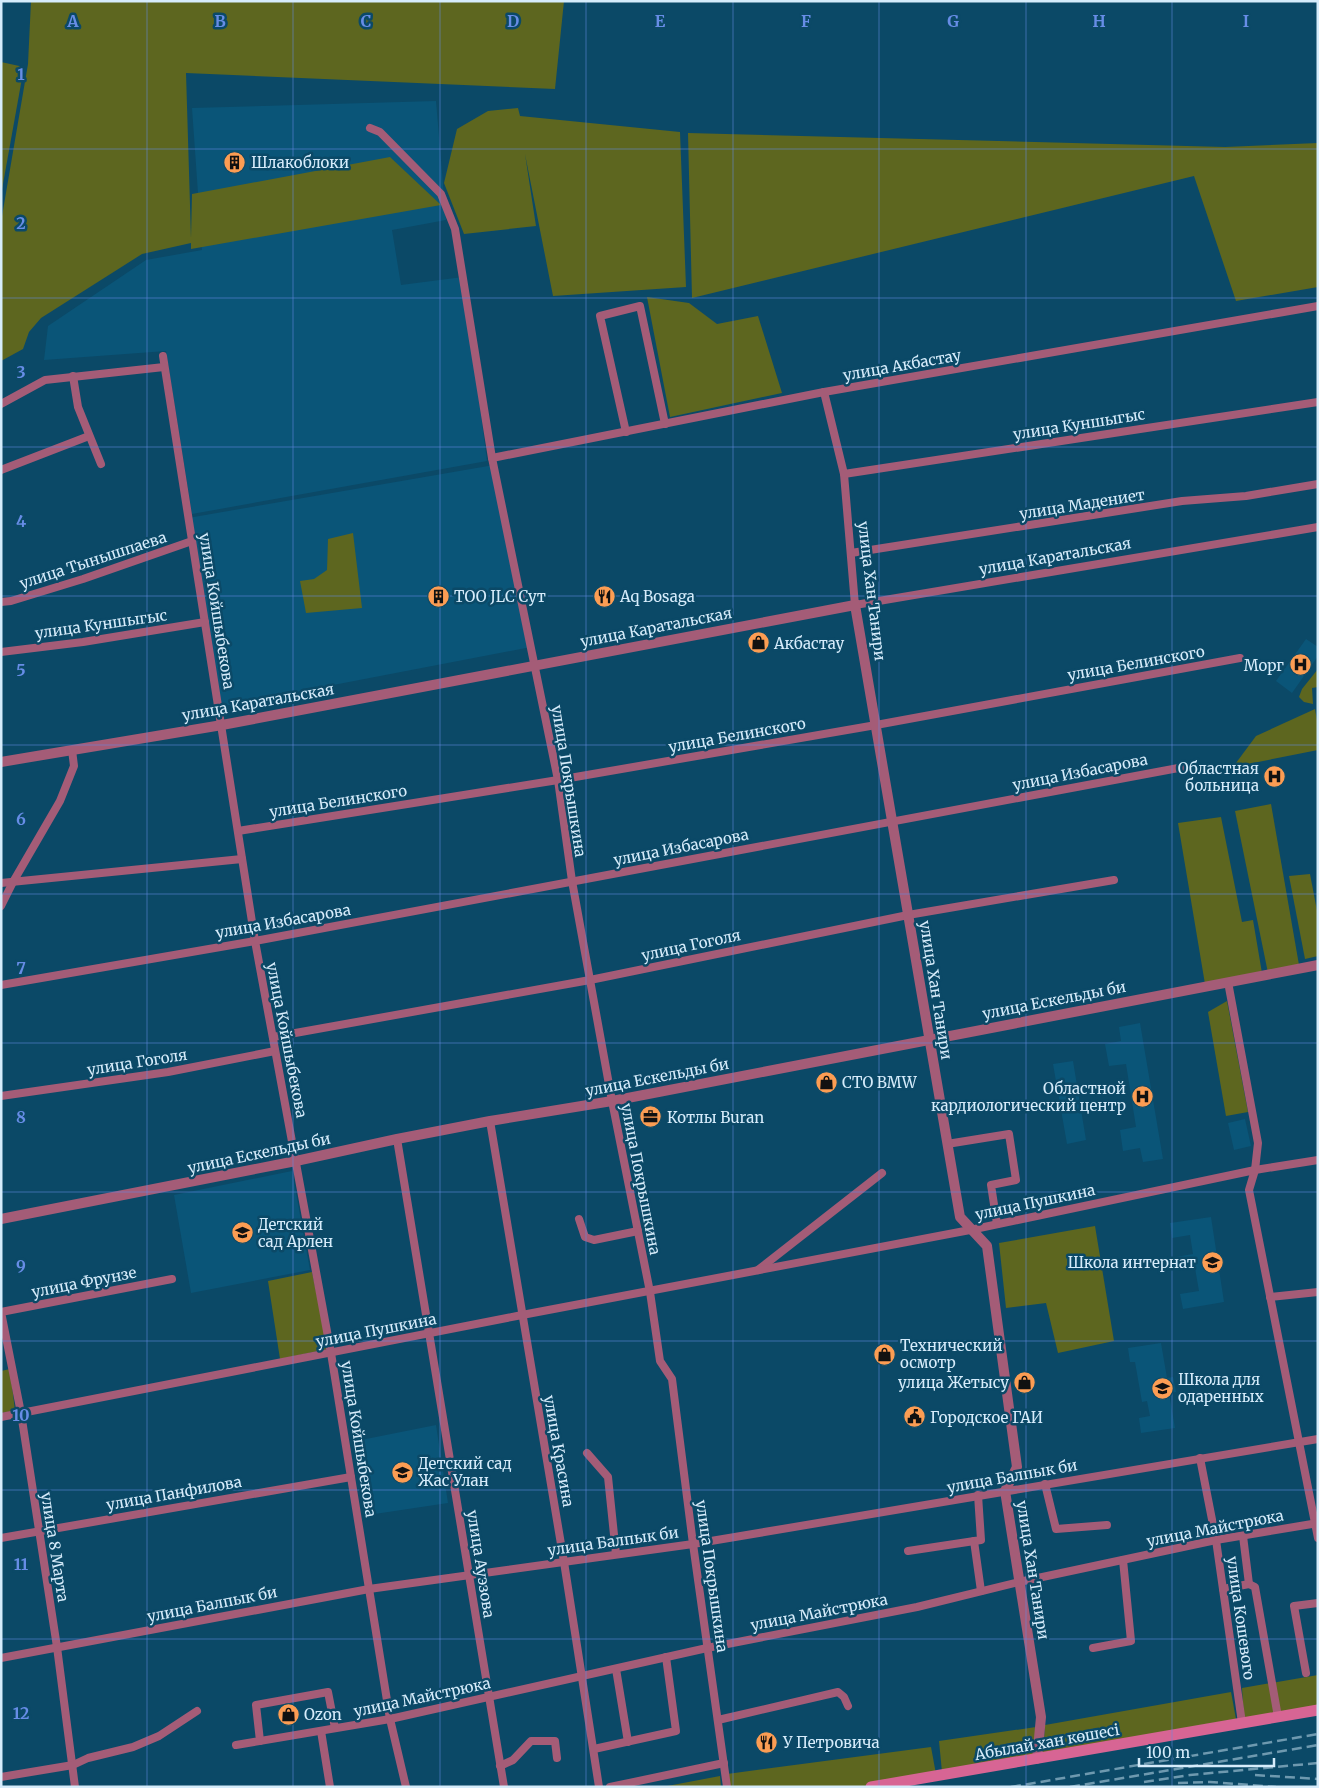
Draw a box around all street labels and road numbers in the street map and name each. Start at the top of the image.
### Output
street label: улица Акбастау [841,345,963,385]
street label: улица Куншыгыс [1012,404,1147,444]
street label: улица Мадениет [1018,485,1146,523]
street label: улица Хан Танири [854,520,890,662]
street label: улица Тынышпаева [17,527,169,593]
street label: улица Койшыбекова [195,531,239,691]
street label: улица Каратальская [977,533,1133,579]
street label: улица Каратальская [579,603,734,651]
street label: улица Куншыгыс [34,605,169,643]
street label: улица Белинского [1066,642,1206,684]
street label: улица Каратальская [180,679,336,725]
street label: улица Покрышкина [548,704,590,858]
street label: улица Белинского [667,714,807,756]
street label: улица Избасарова [1011,750,1149,794]
street label: улица Белинского [268,781,408,821]
street label: улица Избасарова [612,825,750,869]
street label: улица Избасарова [214,900,352,942]
street label: улица Хан Танири [916,919,956,1061]
street label: улица Гоголя [640,925,742,965]
street label: улица Койшыбекова [263,961,311,1119]
street label: улица Ескельды би [981,977,1127,1023]
street label: улица Гоголя [86,1045,188,1079]
street label: улица Ескельды би [584,1054,730,1100]
street label: улица Покрышкина [617,1102,665,1256]
street label: улица Ескельды би [186,1129,332,1177]
street label: улица Пушкина [973,1180,1097,1224]
street label: улица Фрунзе [30,1262,138,1301]
street label: улица Пушкина [314,1309,438,1351]
street label: улица Койшыбекова [337,1359,381,1519]
street label: улица Красина [540,1394,578,1508]
street label: улица Балпык би [945,1455,1079,1497]
street label: улица Панфилова [105,1472,243,1514]
street label: улица 8 Марта [37,1491,73,1603]
street label: улица Покрышкина [692,1499,732,1653]
street label: улица Хан Танири [1013,1499,1053,1641]
street label: улица Майстрюка [1145,1505,1285,1551]
street label: улица Ауэзова [463,1509,499,1619]
street label: улица Балпык би [546,1522,680,1560]
street label: улица Кошевого [1223,1555,1259,1681]
street label: улица Балпык би [145,1582,279,1626]
street label: улица Майстрюка [749,1589,889,1635]
street label: улица Майстрюка [352,1673,492,1721]
street label: Абылай хан көшесі [972,1720,1121,1764]

